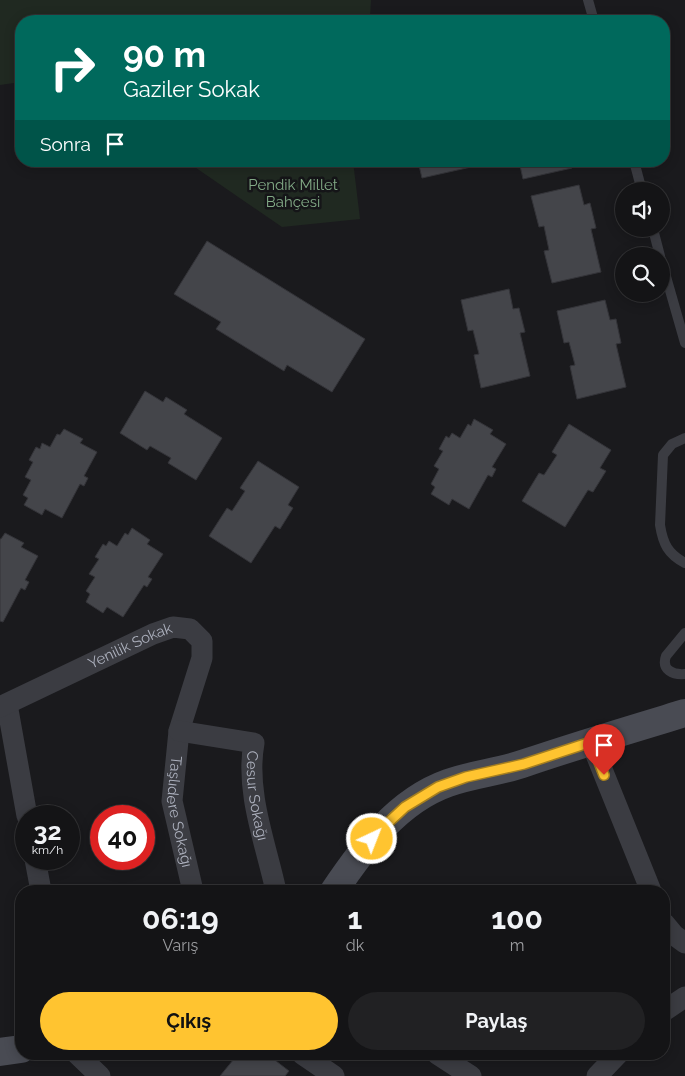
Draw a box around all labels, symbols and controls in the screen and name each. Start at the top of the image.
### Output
text: 90 m [123,34,206,75]
icon: right [40,35,105,100]
text: Gaziler Sokak [123,76,260,102]
icon: arrive [101,130,129,158]
text: Sonra [40,133,91,155]
park label: Pendik Millet Bahçesi [248,176,338,211]
map controls [615,182,670,302]
button: sound [615,182,670,237]
button: search [615,247,670,302]
street label: Yenilik Sokak [85,619,175,673]
pin [583,724,625,775]
icon: arrive [590,731,618,759]
street label: Cesur Sokağı [243,750,272,842]
street label: Taşlıdere Sokağı [163,755,196,869]
speed limit sign: 40 [90,805,155,870]
position arrow [345,812,397,864]
text: 32 [33,816,62,846]
text: km/h [32,843,63,857]
text: 06:19 [142,901,219,936]
text: 1 [347,901,362,936]
text: 100 [491,901,543,936]
text: Varış [163,936,198,955]
text: dk [346,936,364,955]
text: m [510,936,524,955]
button: Çıkış [40,992,338,1050]
button: Paylaş [348,992,645,1050]

